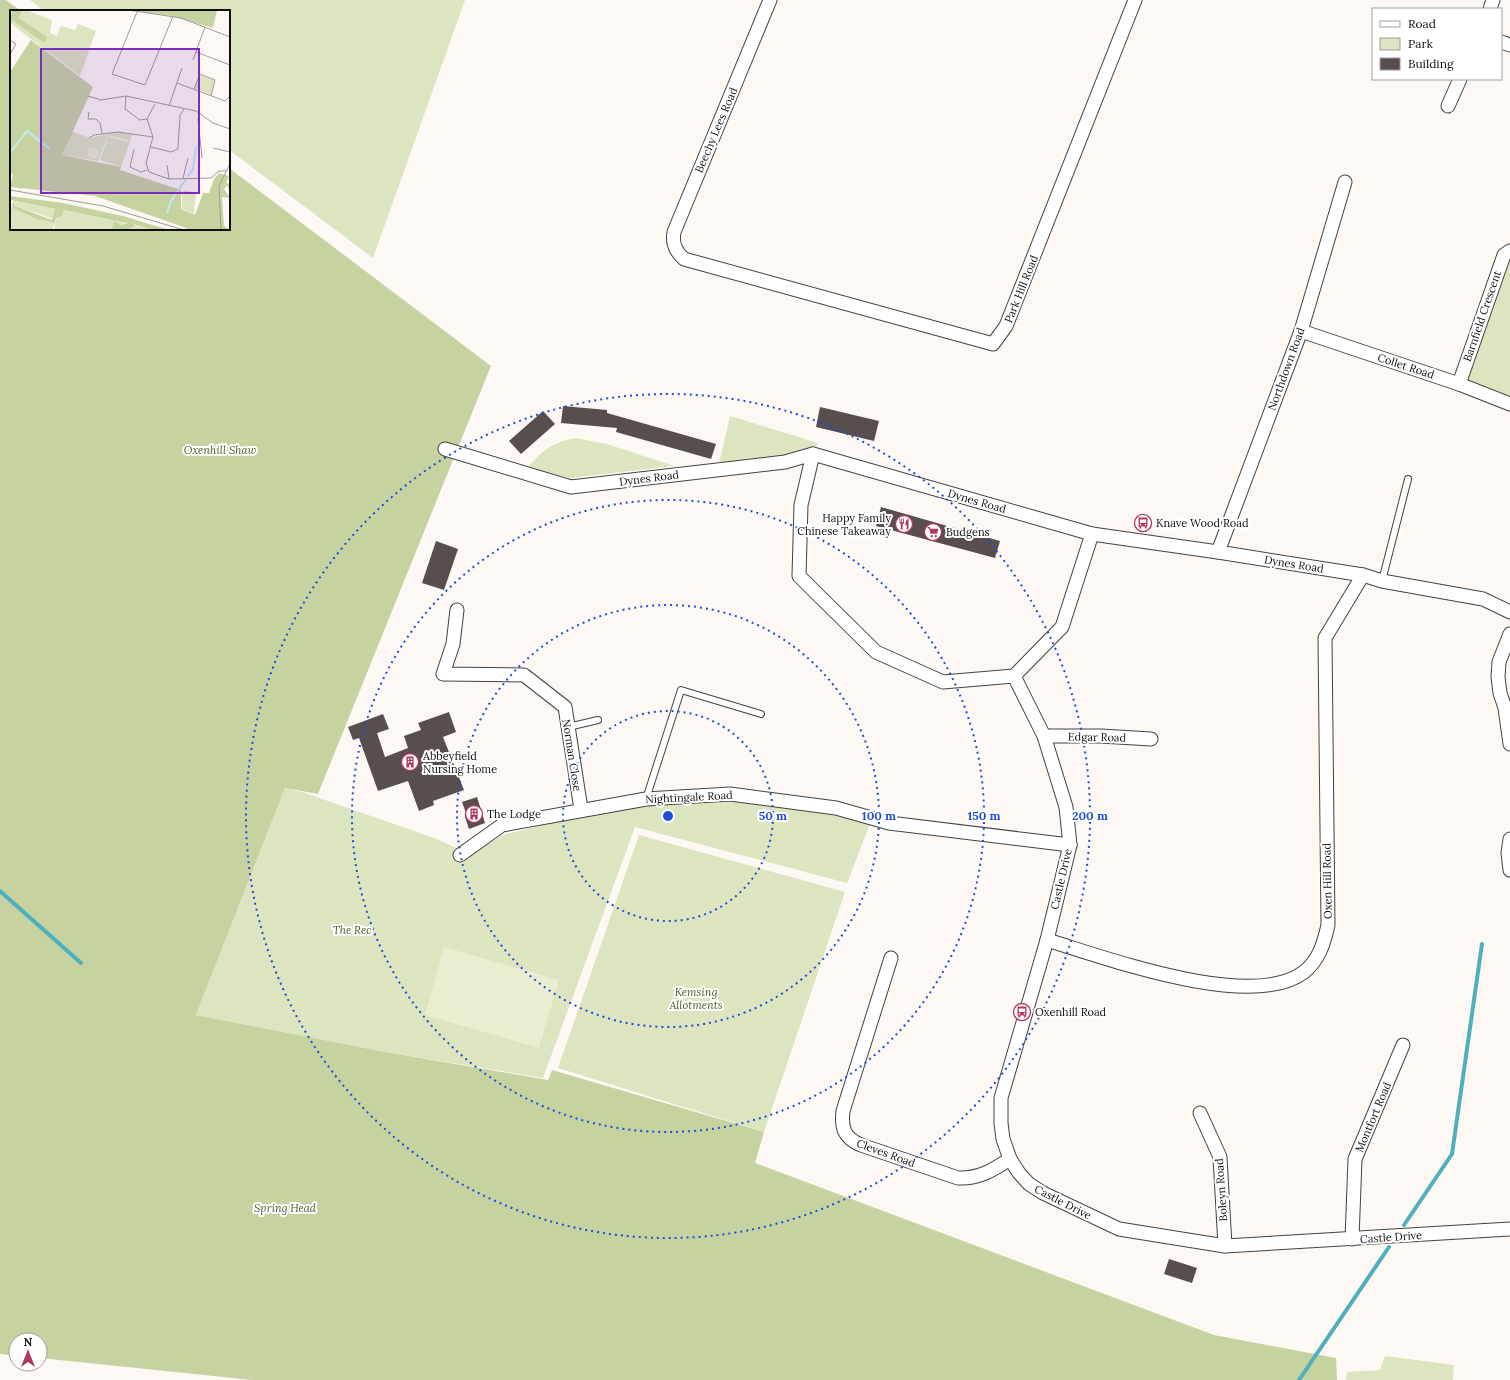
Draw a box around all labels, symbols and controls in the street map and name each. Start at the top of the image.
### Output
legend [1372,8,1502,80]
inset map [10,10,230,230]
text: Road [1408,16,1436,31]
text: Park [1408,36,1434,51]
text: Building [1408,56,1454,71]
street label: Beechy Lees Road [692,85,740,175]
street label: Park Hill Road [1001,253,1041,325]
street label: Barnfield Crescent [1460,268,1504,363]
street label: Northdown Road [1265,325,1308,412]
street label: Collet Road [1376,350,1436,382]
park label: Oxenhill Shaw [184,443,257,457]
street label: Dynes Road [618,467,680,489]
street label: Dynes Road [946,486,1008,516]
place label: Happy Family Chinese Takeaway [797,511,891,538]
bus stop icon: Knave Wood Road [1133,513,1153,533]
restaurant icon: Happy Family Chinese Takeaway [894,514,914,534]
place label: Knave Wood Road [1156,516,1249,530]
supermarket icon: Budgens [923,522,943,542]
place label: Budgens [946,525,990,539]
street label: Dynes Road [1263,552,1325,576]
street label: Norman Close [559,718,585,792]
street label: Edgar Road [1068,729,1127,745]
place label: Abbeyfield Nursing Home [422,749,497,776]
building icon: Abbeyfield Nursing Home [400,752,420,772]
street label: Nightingale Road [645,788,733,806]
building icon: The Lodge [464,804,484,824]
place label: The Lodge [487,807,541,821]
text: 50 m [759,808,787,823]
text: 100 m [862,808,896,823]
text: 150 m [967,808,1001,823]
text: 200 m [1072,808,1108,823]
centre of rings [661,809,675,823]
street label: Oxen Hill Road [1319,842,1335,919]
street label: Castle Drive [1047,847,1075,911]
park label: The Rec [333,923,371,937]
park label: Kemsing Allotments [668,985,723,1012]
bus stop icon: Oxenhill Road [1012,1002,1032,1022]
place label: Oxenhill Road [1035,1005,1107,1019]
street label: Montfort Road [1352,1079,1394,1154]
street label: Cleves Road [855,1136,918,1170]
street label: Boleyn Road [1212,1158,1230,1222]
street label: Castle Drive [1032,1182,1094,1222]
park label: Spring Head [254,1201,317,1215]
street label: Castle Drive [1360,1228,1422,1246]
north arrow [8,1332,48,1372]
text: N [24,1335,33,1349]

